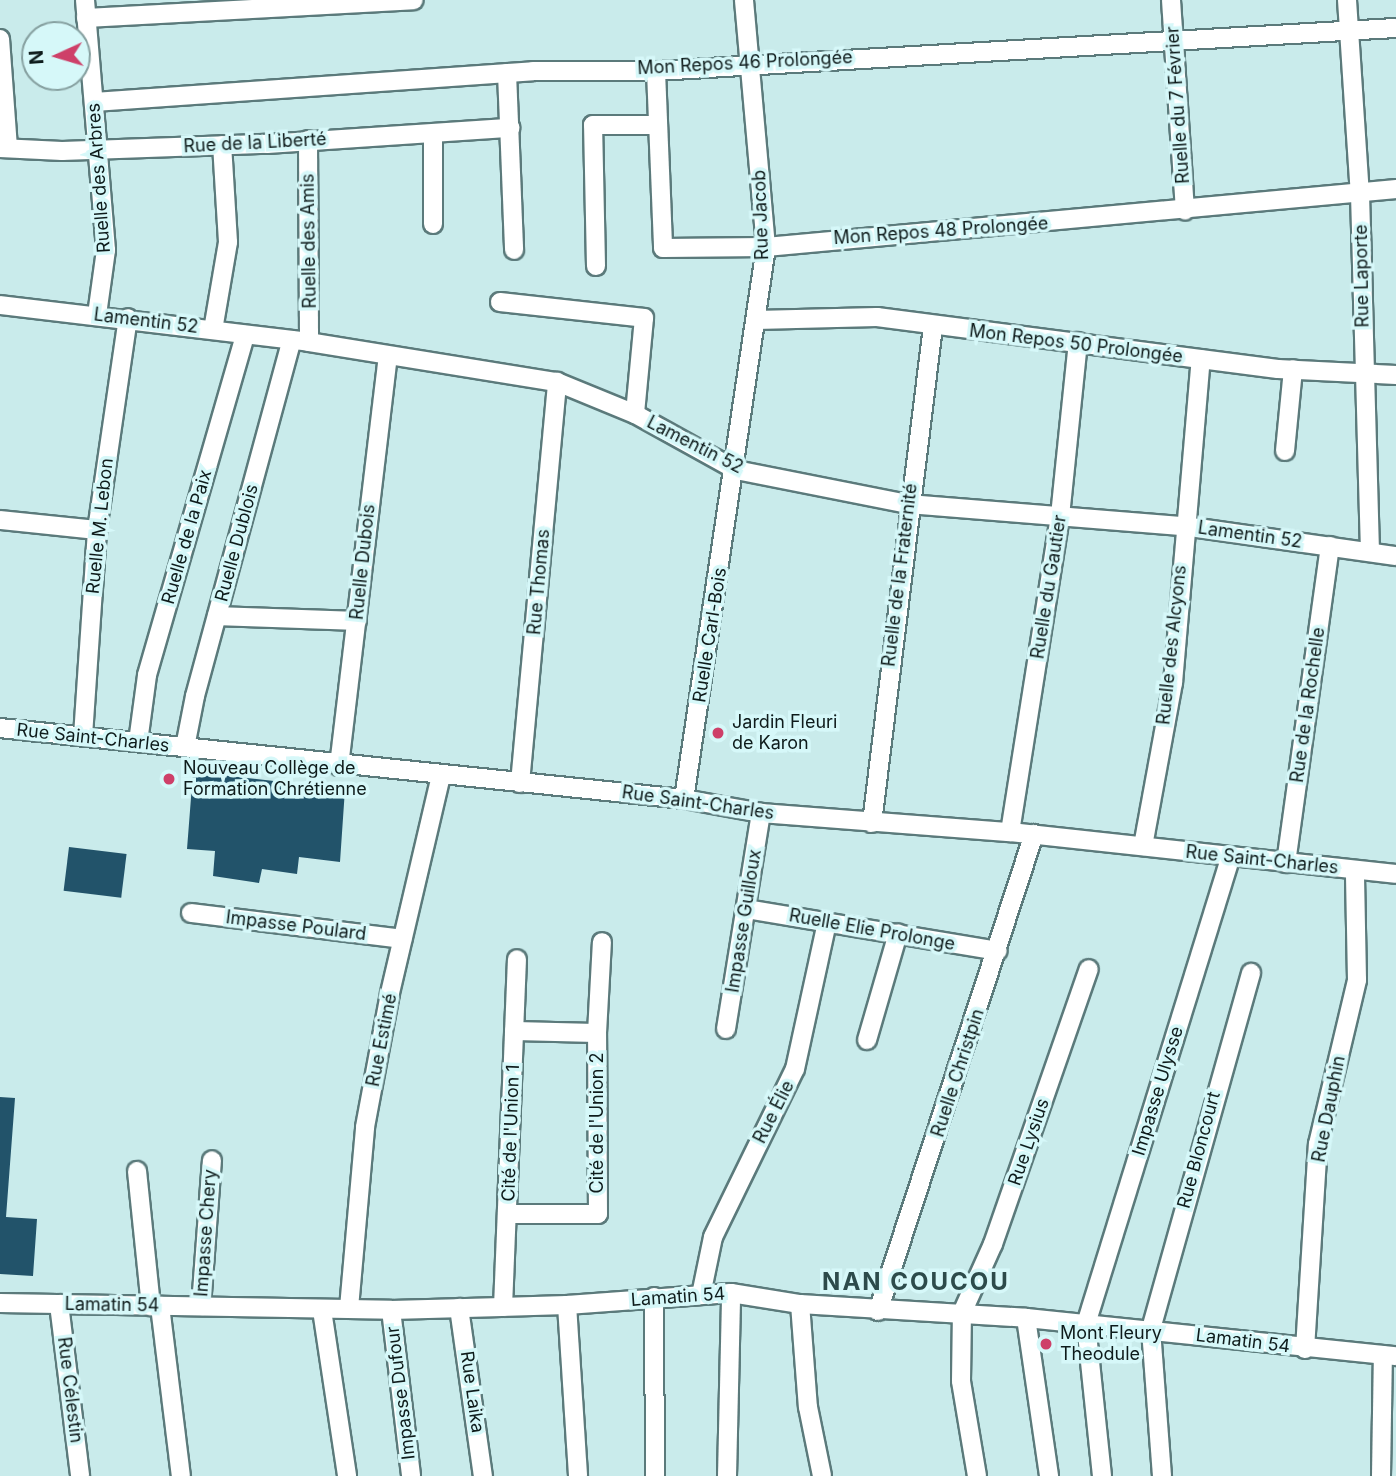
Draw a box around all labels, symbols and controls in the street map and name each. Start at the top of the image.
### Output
north arrow [21,21,91,91]
street label: Ruelle du 7 Février [1162,26,1194,184]
street label: Mon Repos 46 Prolongée [637,47,853,79]
text: N [25,49,49,65]
street label: Ruelle des Arbres [83,102,115,254]
street label: Rue de la Liberté [183,128,327,158]
street label: Rue Jacob [749,170,773,260]
street label: Ruelle des Amis [297,173,321,309]
street label: Mon Repos 48 Prolongée [833,213,1049,249]
street label: Rue Laporte [1350,224,1374,328]
street label: Lamentin 52 [93,304,199,338]
street label: Mon Repos 50 Prolongée [968,320,1184,368]
street label: Lamentin 52 [643,412,747,478]
street label: Ruelle M. Lebon [82,457,118,595]
street label: Ruelle de la Paix [157,467,217,607]
street label: Ruelle Dublois [211,482,263,604]
street label: Ruelle de la Fraternité [878,482,922,668]
street label: Ruelle Dubois [346,503,380,621]
street label: Ruelle du Gautier [1027,513,1071,661]
street label: Lamentin 52 [1196,517,1304,553]
street label: Rue Thomas [524,528,554,636]
street label: Ruelle des Alcyons [1153,564,1191,726]
street label: Ruelle Carl-Bois [689,566,731,704]
street label: Rue de la Rochelle [1286,626,1330,784]
place label: Jardin Fleuri de Karon [732,712,837,754]
street label: Rue Saint-Charles [16,719,170,757]
marker: Jardin Fleuri de Karon [710,725,726,741]
place label: Nouveau Collège de Formation Chrétienne [183,758,367,800]
marker: Nouveau Collège de Formation Chrétienne [161,771,177,787]
street label: Rue Saint-Charles [620,782,776,824]
street label: Rue Saint-Charles [1185,841,1339,879]
street label: Impasse Guilloux [722,848,766,994]
street label: Ruelle Elie Prolonge [787,905,957,955]
street label: Impasse Poulard [225,907,367,945]
street label: Rue Estimé [362,992,402,1088]
street label: Ruelle Christpin [927,1006,989,1140]
street label: Impasse Ulysse [1128,1024,1188,1158]
street label: Cité de l'Union 2 [586,1053,608,1193]
street label: Rue Dauphin [1308,1054,1350,1164]
street label: Cité de l'Union 1 [498,1064,524,1202]
street label: Rue Élie [749,1077,799,1147]
street label: Rue Bloncourt [1173,1089,1225,1211]
street label: Rue Lysius [1004,1096,1054,1188]
street label: Impasse Chery [191,1168,221,1298]
district label: NAN COUCOU [823,1268,1009,1296]
street label: Lamatin 54 [630,1283,726,1311]
street label: Lamatin 54 [64,1293,160,1317]
place label: Mont Fleury Theodule [1060,1323,1162,1366]
street label: Impasse Dufour [382,1325,420,1461]
street label: Lamatin 54 [1195,1325,1291,1357]
street label: Rue Célestin [53,1336,87,1444]
marker: Mont Fleury Theodule [1038,1336,1054,1352]
street label: Rue Laika [456,1350,488,1434]

